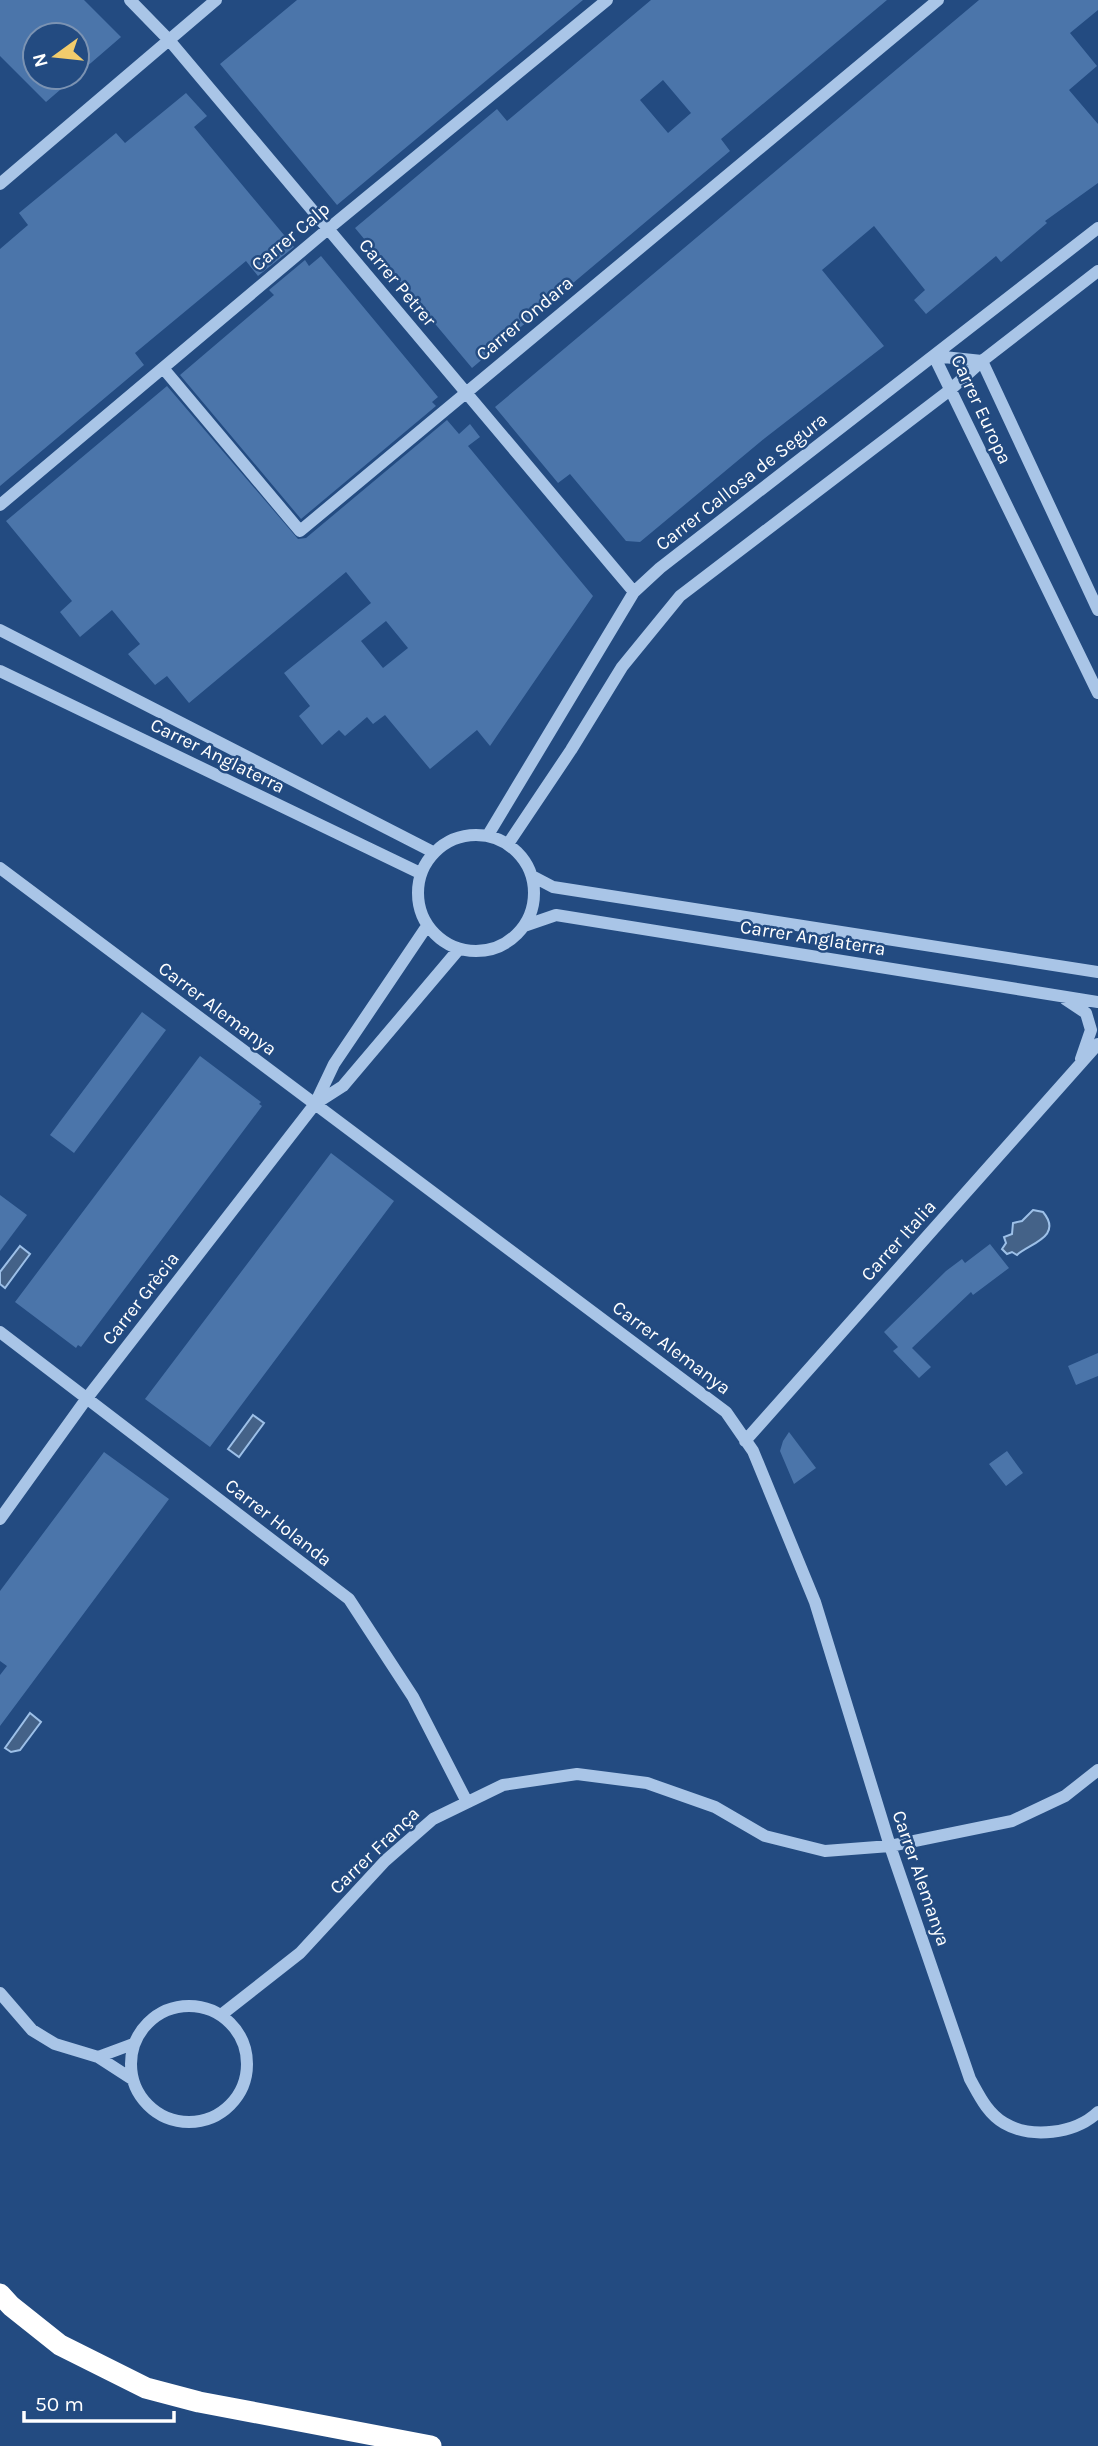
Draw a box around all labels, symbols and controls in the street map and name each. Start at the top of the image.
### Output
north arrow [21,21,91,91]
text: N [28,51,53,70]
street label: Carrer Calp [247,198,334,276]
street label: Carrer Petrer [354,234,440,331]
street label: Carrer Ondara [472,272,578,366]
street label: Carrer Europa [946,351,1016,468]
street label: Carrer Callosa de Segura [652,408,832,556]
street label: Carrer Anglaterra [147,714,288,798]
street label: Carrer Anglaterra [739,916,887,960]
street label: Carrer Alemanya [154,957,281,1060]
street label: Carrer Italia [857,1196,941,1286]
street label: Carrer Grècia [98,1248,184,1349]
street label: Carrer Alemanya [608,1296,735,1399]
street label: Carrer Holanda [221,1474,336,1571]
street label: Carrer França [325,1803,424,1899]
street label: Carrer Alemanya [888,1808,955,1949]
scale bar [24,2380,175,2424]
text: 50 m [35,2392,84,2416]

